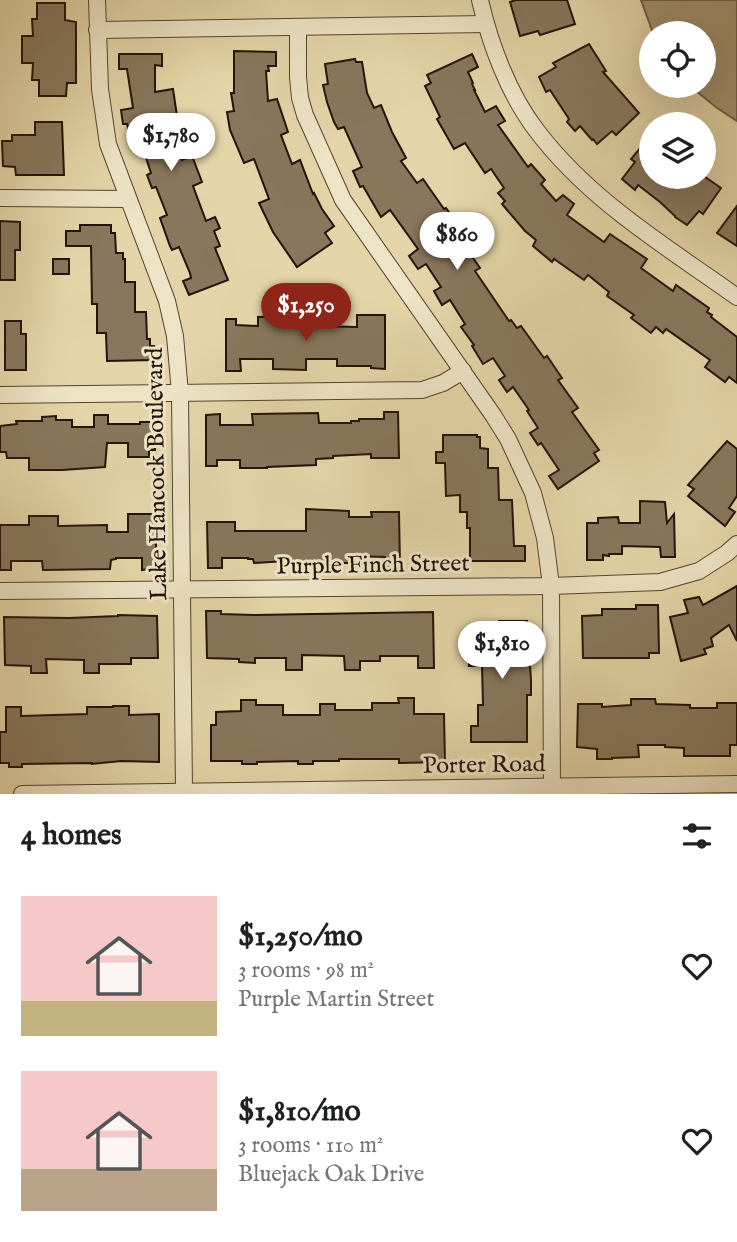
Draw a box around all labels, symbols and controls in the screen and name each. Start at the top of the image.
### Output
map controls [639,21,716,189]
button: locate [639,21,716,98]
button: layers [639,112,716,189]
pin: $1,780 [114,114,228,173]
text: $1,780 [142,121,200,150]
pin: $860 [416,212,498,272]
text: $860 [436,220,478,249]
pin: $1,250 [249,284,363,343]
text: $1,250 [277,291,335,320]
street label: Lake Hancock Boulevard [140,347,175,601]
street label: Purple Finch Street [276,548,470,583]
pin: $1,810 [445,622,559,681]
text: $1,810 [474,629,530,658]
street label: Porter Road [422,749,546,782]
text: 4 homes [21,817,122,855]
icon: filters [678,817,716,855]
text: $1,250/mo [238,918,363,956]
icon: home [77,924,161,1008]
icon: heart [678,947,716,985]
text: 3 rooms · 98 m² [238,956,374,985]
text: Purple Martin Street [238,985,434,1014]
text: $1,810/mo [238,1093,361,1131]
icon: home [77,1099,161,1183]
icon: heart [678,1122,716,1160]
text: 3 rooms · 110 m² [238,1131,383,1160]
text: Bluejack Oak Drive [238,1160,424,1189]

